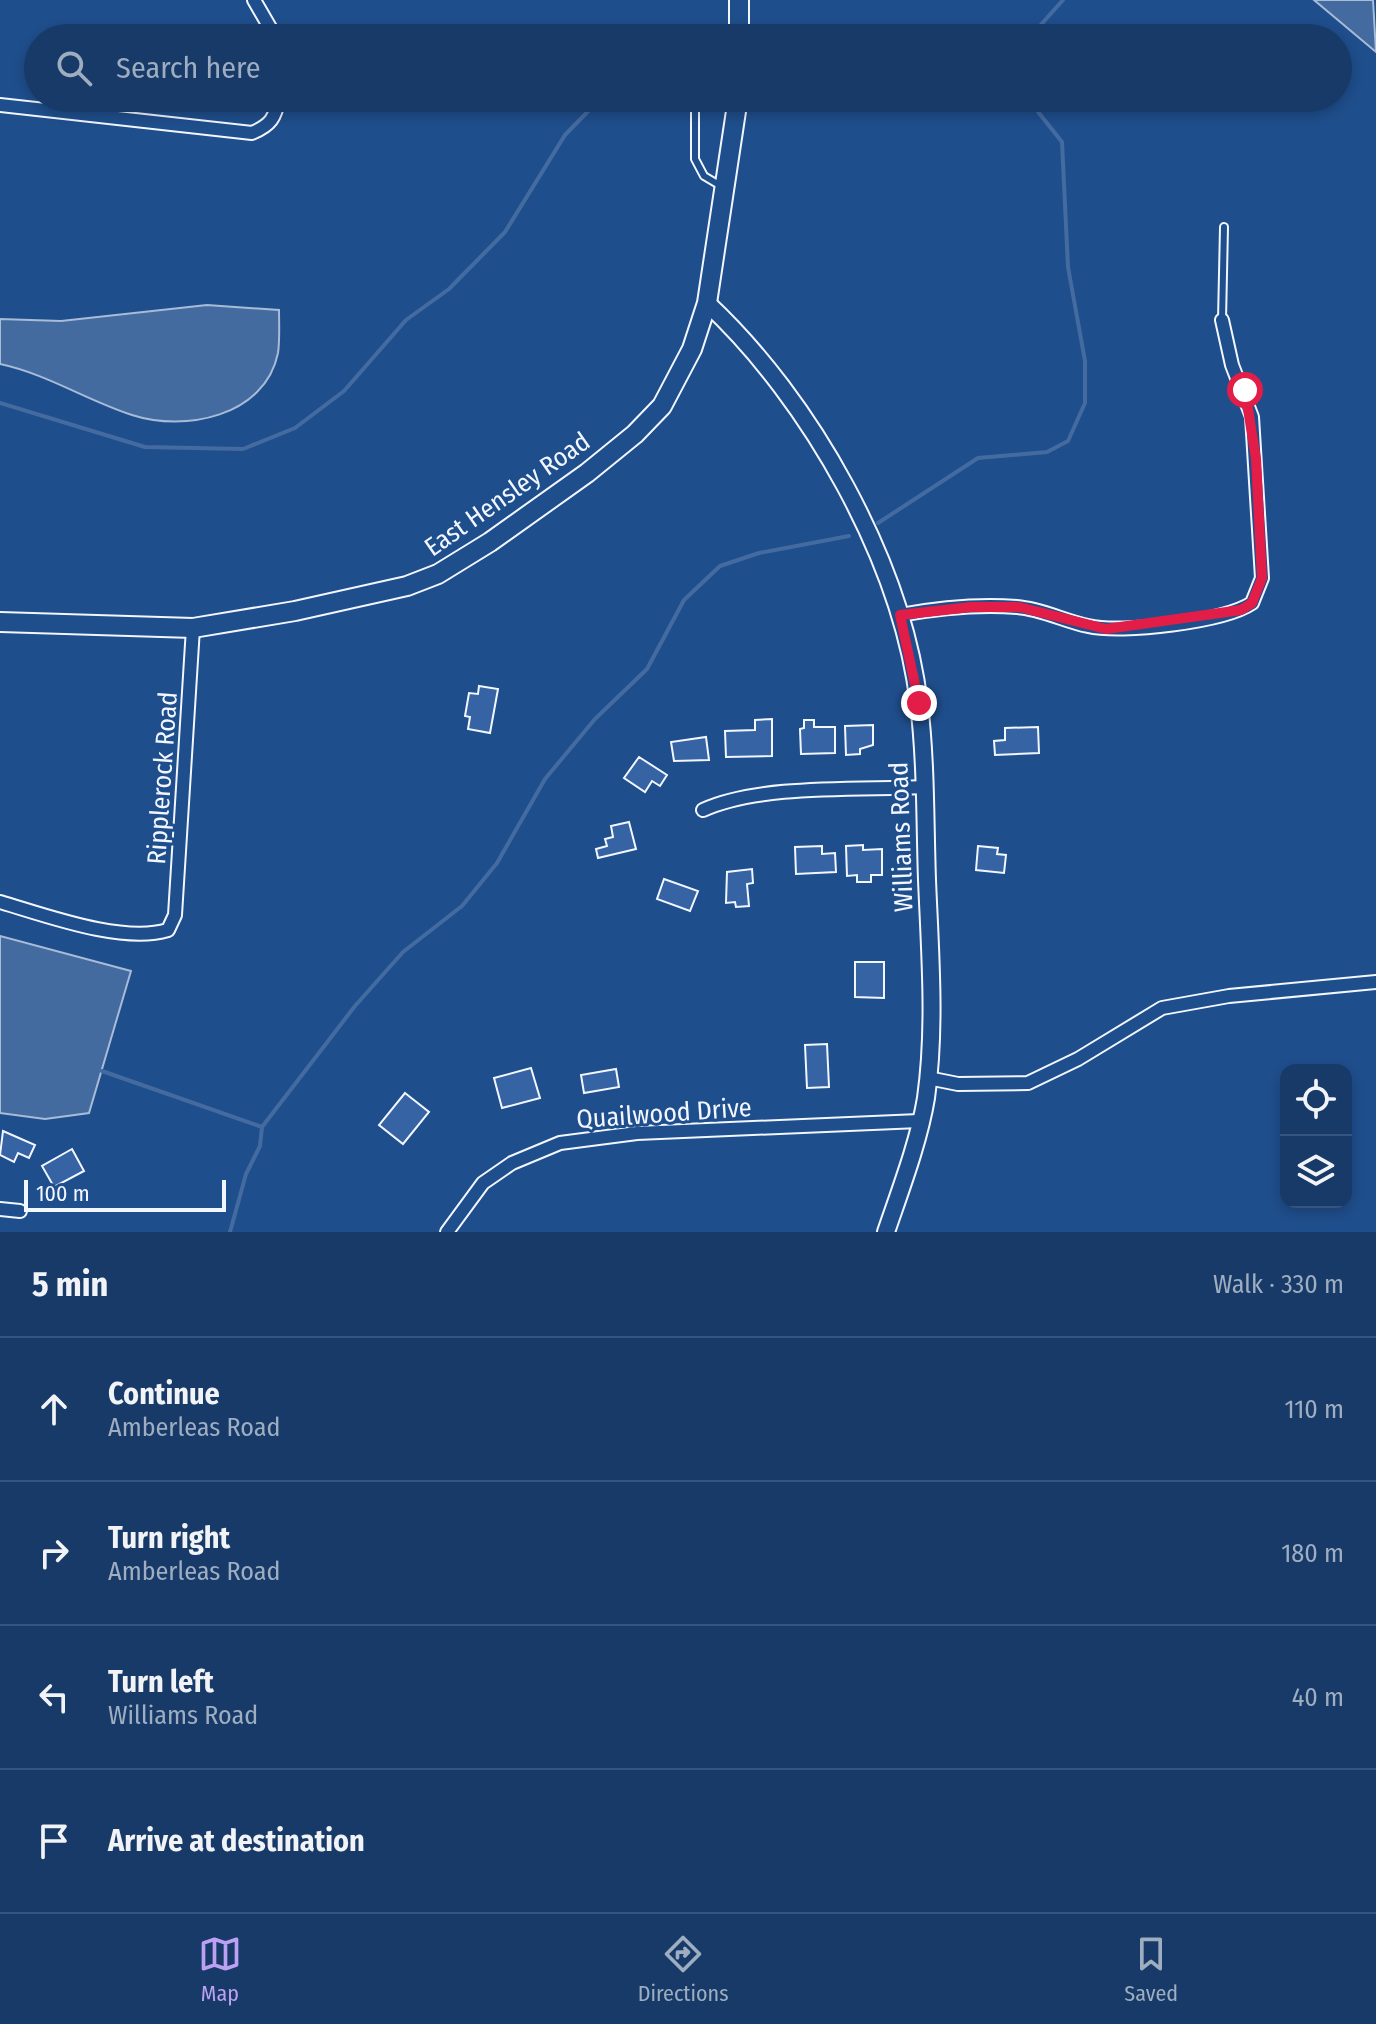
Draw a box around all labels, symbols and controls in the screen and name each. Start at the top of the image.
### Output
search box [24,24,1352,112]
icon: search [52,46,96,90]
text: Search here [116,50,261,86]
route start [1227,372,1263,408]
street label: East Hensley Road [419,426,596,563]
route end [901,685,937,721]
street label: Ripplerock Road [141,691,184,866]
street label: Williams Road [883,761,920,913]
map controls [1280,1064,1352,1208]
button: locate [1280,1064,1352,1136]
street label: Quailwood Drive [575,1092,753,1135]
button: layers [1280,1136,1352,1208]
scale bar [24,1176,226,1212]
text: 100 m [36,1180,90,1207]
text: 5 min [32,1264,108,1305]
text: Walk · 330 m [1213,1269,1344,1300]
text: Continue [108,1376,220,1412]
icon: ahead [32,1387,76,1431]
text: 110 m [1284,1394,1344,1425]
text: Amberleas Road [108,1412,280,1443]
text: Turn right [108,1520,230,1556]
icon: right [32,1531,76,1575]
text: 180 m [1281,1538,1344,1569]
text: Amberleas Road [108,1556,280,1587]
text: Turn left [108,1664,214,1700]
icon: left [32,1675,76,1719]
text: 40 m [1292,1682,1344,1713]
text: Williams Road [108,1700,258,1731]
icon: arrive [32,1819,76,1863]
text: Arrive at destination [108,1823,365,1859]
tab: Map [198,1932,242,2007]
tab: Directions [638,1932,729,2007]
tab: Saved [1124,1932,1178,2007]

